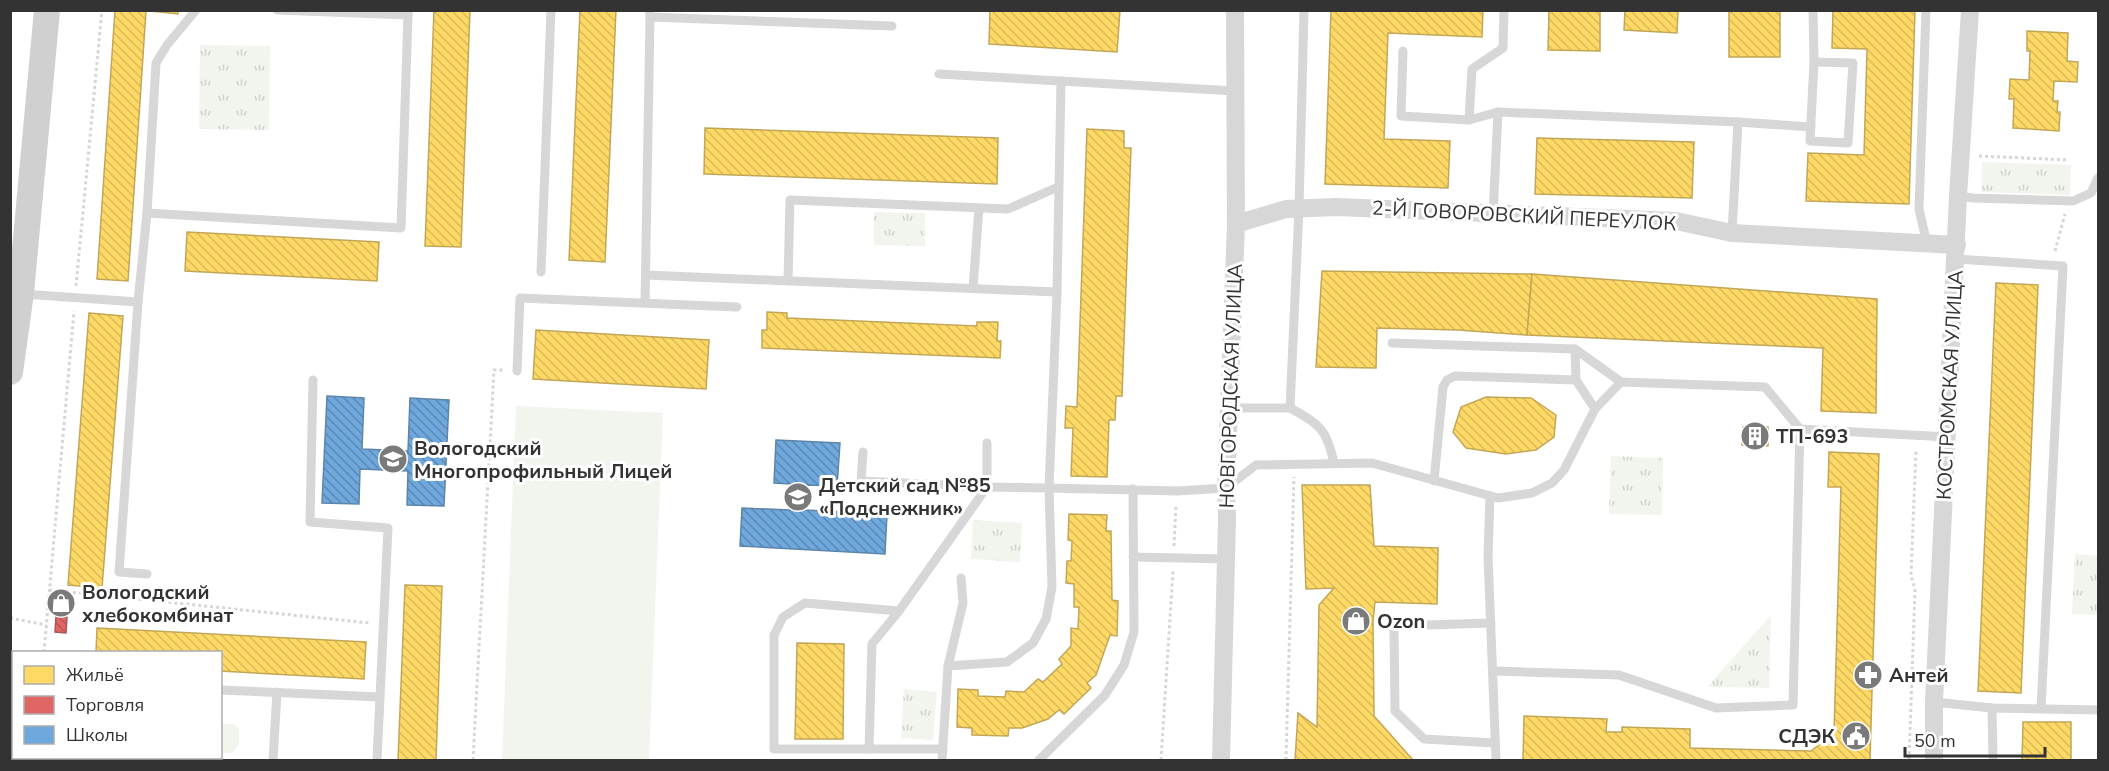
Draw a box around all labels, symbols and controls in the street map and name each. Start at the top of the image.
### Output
street label: 2-Й ГОВОРОВСКИЙ ПЕРЕУЛОК [1371,195,1677,237]
street label: НОВГОРОДСКАЯ УЛИЦА [1213,263,1249,509]
street label: КОСТРОМСКАЯ УЛИЦА [1930,269,1970,501]
building icon: ТП-693 [1739,420,1771,452]
place label: ТП-693 [1776,423,1848,450]
place label: Вологодский Многопрофильный Лицей [414,435,672,485]
school or university icon: Вологодский Многопрофильный Лицей [377,443,409,475]
place label: Детский сад №85 «Подснежник» [819,472,991,522]
school or university icon: Детский сад №85 «Подснежник» [782,481,814,513]
place label: Вологодский хлебокомбинат [82,579,234,629]
shop icon: Вологодский хлебокомбинат [45,587,77,619]
shop icon: Ozon [1340,605,1372,637]
place label: Ozon [1377,608,1425,635]
legend [12,651,222,759]
pharmacy icon: Антей [1852,659,1884,691]
place label: Антей [1889,662,1949,689]
text: Жильё [66,663,124,687]
text: Торговля [66,693,144,717]
public building icon: СДЭК [1840,720,1872,752]
scale bar [1905,720,2044,758]
text: Школы [66,723,128,747]
place label: СДЭК [1778,723,1835,750]
text: 50 m [1914,729,1956,753]

